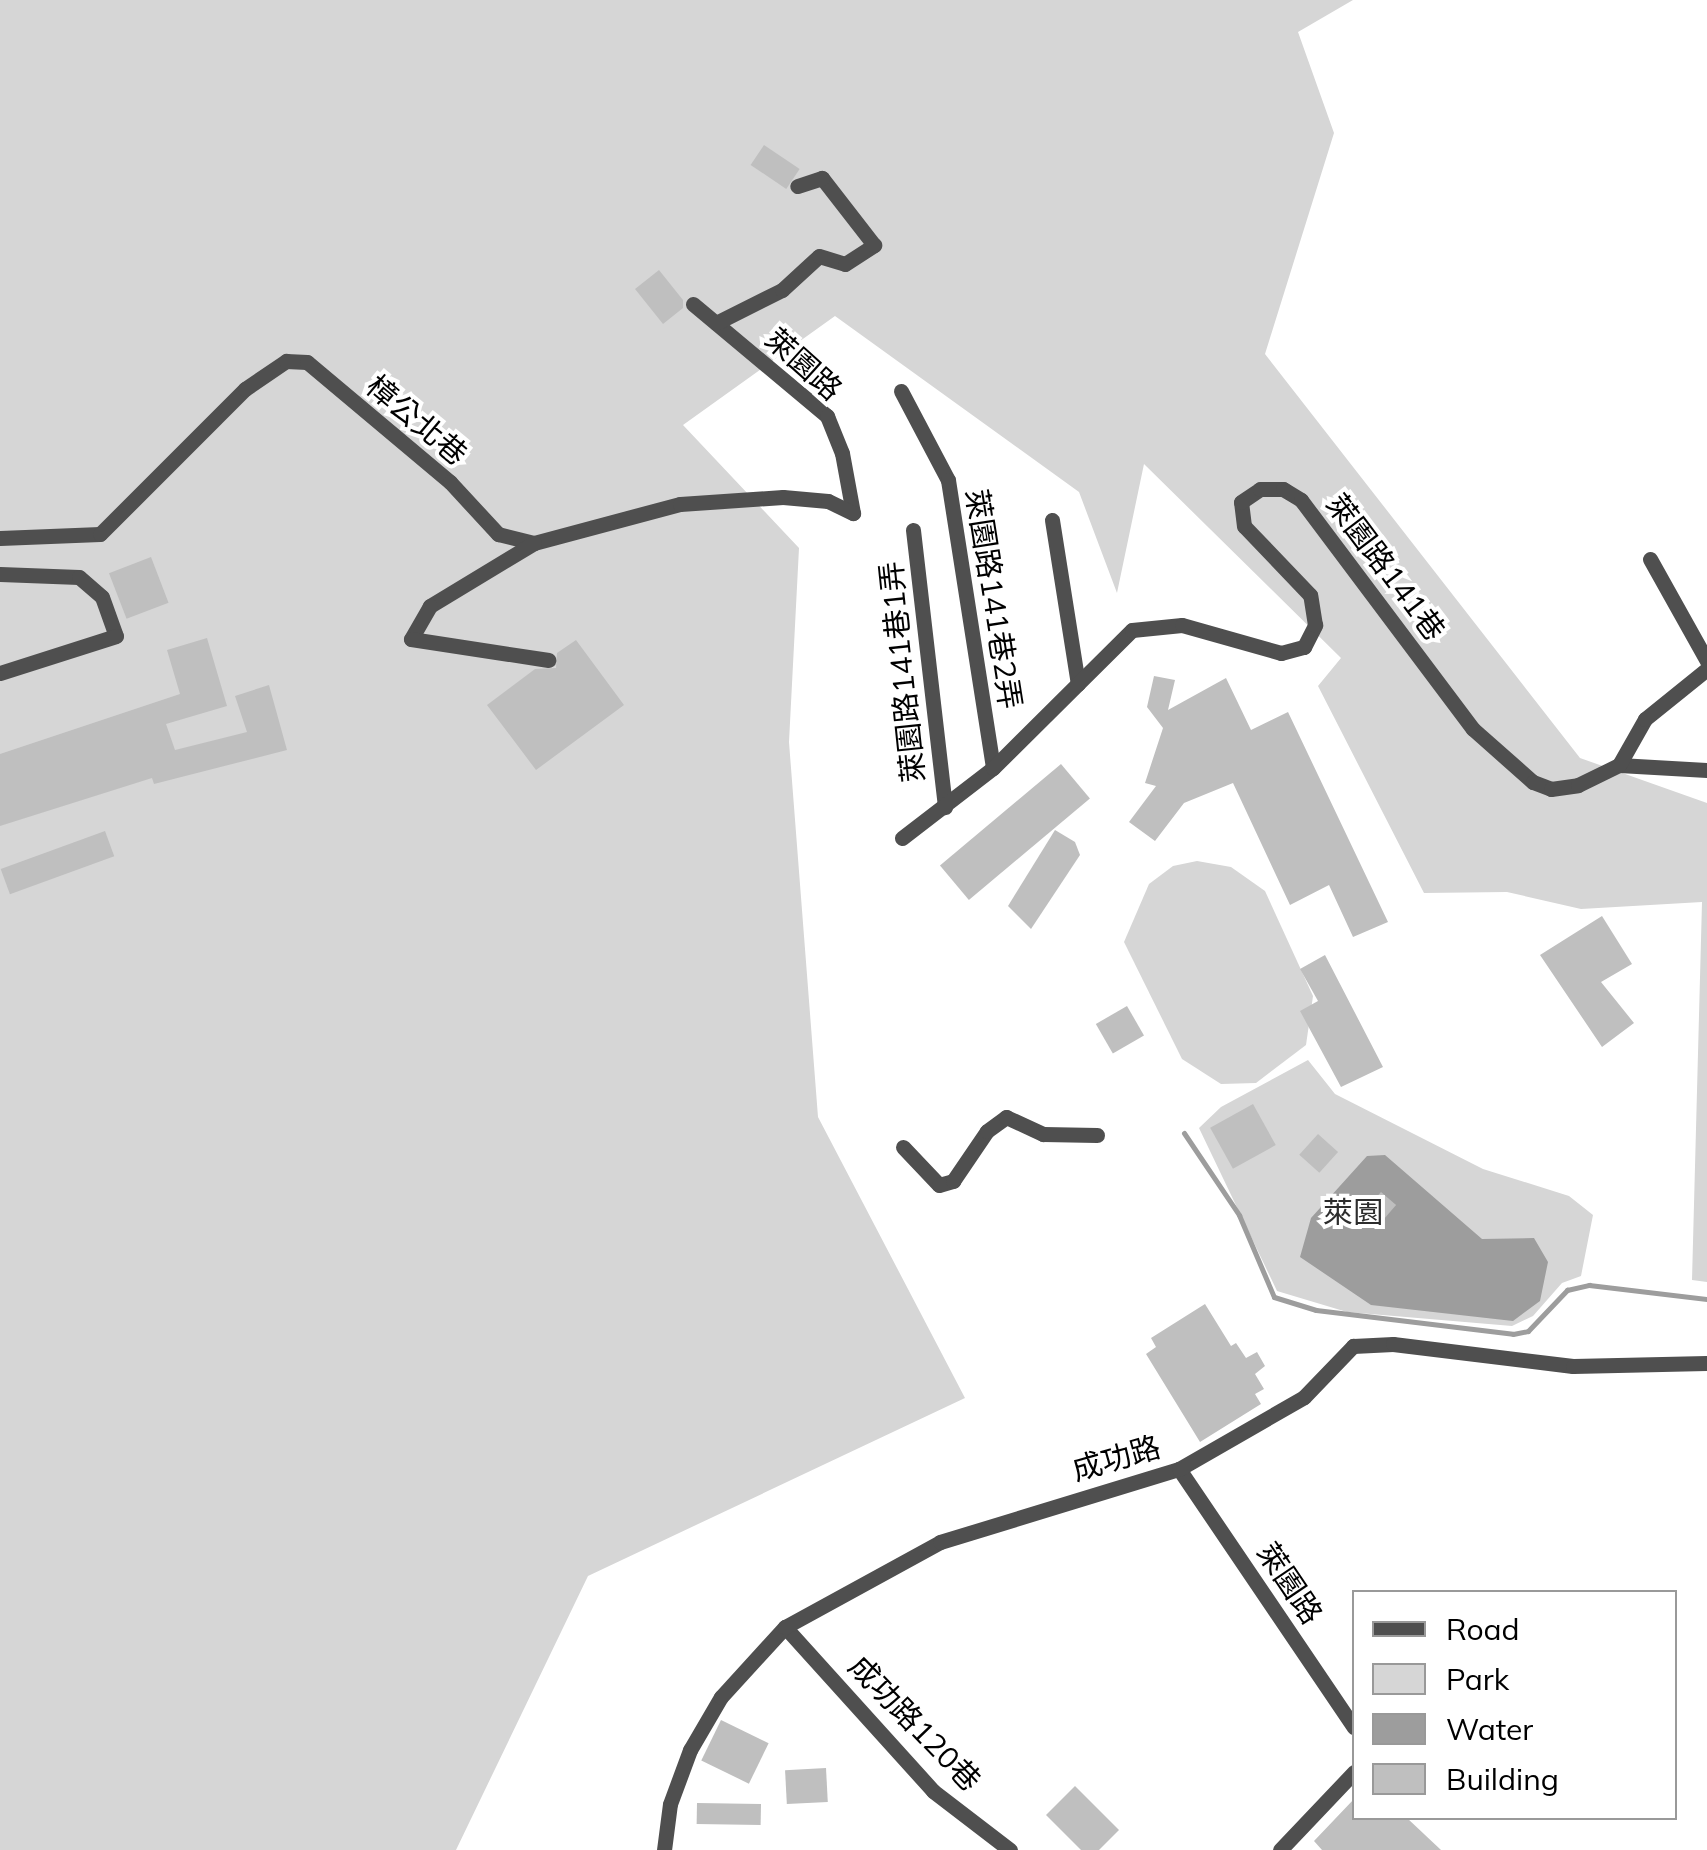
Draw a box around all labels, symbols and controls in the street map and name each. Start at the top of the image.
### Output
street label: 萊園路 [759,321,849,407]
street label: 樟公北巷 [359,368,475,472]
street label: 萊園路141巷2弄 [959,487,1029,711]
street label: 萊園路141巷 [1319,487,1453,647]
street label: 萊園路141巷1弄 [872,560,932,784]
park label: 萊園 [1323,1194,1383,1230]
street label: 成功路 [1068,1428,1164,1488]
street label: 萊園路 [1250,1536,1330,1630]
legend [1352,1590,1677,1820]
text: Road [1446,1610,1520,1648]
street label: 成功路120巷 [842,1648,988,1798]
text: Park [1446,1660,1509,1698]
text: Water [1446,1710,1533,1748]
text: Building [1446,1760,1559,1798]

